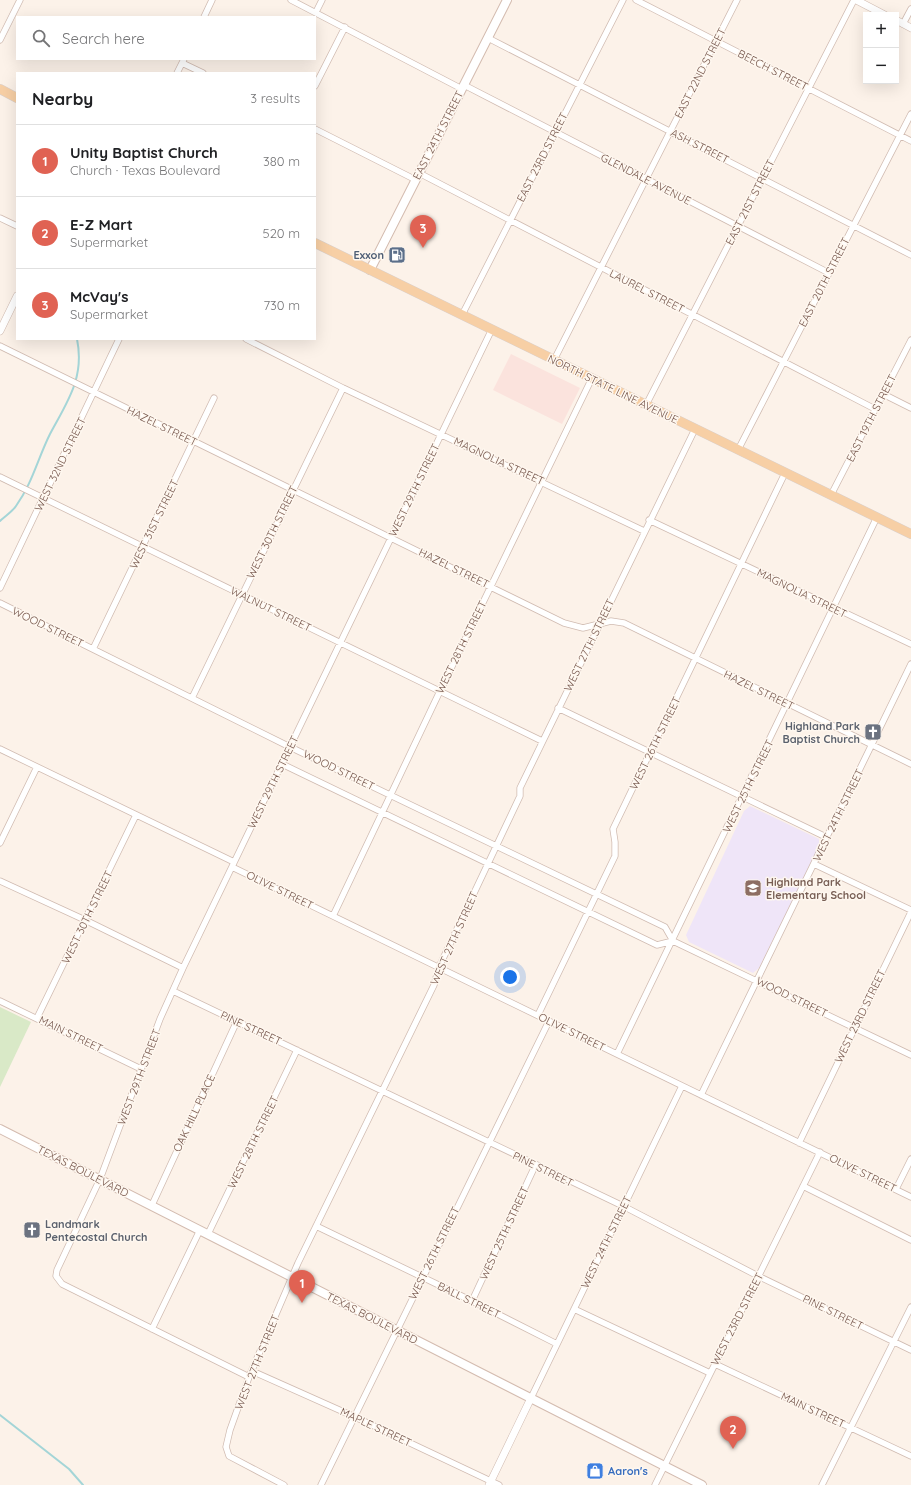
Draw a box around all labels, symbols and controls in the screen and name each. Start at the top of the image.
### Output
map controls [863,12,899,84]
button: + [863,12,899,48]
search box [16,16,316,60]
street label: EAST 22ND STREET [671,25,729,121]
icon: search [30,27,52,49]
text: Search here [62,29,145,48]
street label: BEECH STREET [735,46,811,94]
button: − [863,48,899,84]
text: Nearby [32,88,93,109]
street label: EAST 24TH STREET [410,88,467,182]
text: 3 results [250,90,300,106]
street label: EAST 23RD STREET [513,110,571,204]
street label: ASH STREET [669,125,732,167]
text: Unity Baptist Church [70,143,218,162]
street label: GLENDALE AVENUE [598,150,694,208]
text: 1 [42,153,48,169]
text: 380 m [263,153,300,169]
street label: EAST 21ST STREET [722,156,778,247]
text: Church · Texas Boulevard [70,162,220,178]
text: E-Z Mart [70,215,133,234]
pin: 3 [410,215,436,248]
text: 2 [41,225,49,241]
text: 520 m [263,225,300,241]
text: Supermarket [70,234,148,250]
street label: EAST 20TH STREET [795,235,853,329]
fuel station icon: Exxon [387,245,407,265]
place label: Exxon [354,248,384,262]
street label: LAUREL STREET [607,266,687,316]
text: McVay's [70,287,128,306]
text: 3 [42,297,48,313]
text: 730 m [263,297,300,313]
text: Supermarket [70,306,148,322]
street label: NORTH STATE LINE AVENUE [545,351,681,427]
street label: EAST 19TH STREET [843,372,899,464]
street label: HAZEL STREET [125,403,200,449]
street label: WEST 32ND STREET [31,414,89,513]
street label: MAGNOLIA STREET [451,434,547,488]
street label: WEST 29TH STREET [385,441,443,539]
street label: WEST 31ST STREET [126,477,182,571]
street label: WEST 30TH STREET [243,483,301,581]
street label: HAZEL STREET [417,545,492,591]
street label: MAGNOLIA STREET [755,565,850,621]
street label: WALNUT STREET [228,583,314,635]
street label: WEST 27TH STREET [561,596,618,694]
street label: WEST 28TH STREET [432,598,490,696]
street label: WOOD STREET [10,604,86,650]
street label: HAZEL STREET [722,667,797,713]
street label: WEST 26TH STREET [626,694,684,792]
place label: Highland Park Baptist Church [783,719,860,746]
church icon: Highland Park Baptist Church [863,722,883,742]
street label: WEST 29TH STREET [244,733,302,831]
street label: WEST 25TH STREET [719,737,777,835]
street label: WOOD STREET [301,747,377,793]
street label: WEST 24TH STREET [809,766,867,864]
street label: WEST 30TH STREET [58,868,116,966]
street label: OLIVE STREET [244,868,316,912]
place label: Highland Park Elementary School [766,875,866,902]
school or university icon: Highland Park Elementary School [743,878,763,898]
street label: WEST 27TH STREET [427,889,481,987]
your location [500,967,520,987]
street label: WEST 23RD STREET [831,967,889,1065]
street label: WOOD STREET [754,974,830,1020]
street label: PINE STREET [218,1008,284,1048]
street label: OLIVE STREET [536,1010,608,1054]
street label: MAIN STREET [37,1013,106,1056]
street label: WEST 29TH STREET [114,1027,164,1127]
street label: OAK HILL PLACE [170,1072,218,1154]
street label: WEST 28TH STREET [224,1093,282,1191]
street label: TEXAS BOULEVARD [35,1142,131,1200]
street label: PINE STREET [510,1148,576,1190]
street label: OLIVE STREET [827,1151,899,1195]
street label: WEST 25TH STREET [476,1184,532,1282]
street label: WEST 24TH STREET [577,1193,635,1291]
street label: WEST 26TH STREET [405,1204,463,1302]
place label: Landmark Pentecostal Church [45,1217,147,1244]
church icon: Landmark Pentecostal Church [22,1220,42,1240]
pin: 1 [289,1270,315,1303]
street label: WEST 23RD STREET [708,1270,767,1368]
street label: BALL STREET [435,1279,503,1321]
street label: TEXAS BOULEVARD [324,1289,420,1347]
street label: PINE STREET [800,1291,866,1333]
street label: WEST 27TH STREET [232,1312,283,1412]
street label: MAIN STREET [779,1389,848,1431]
street label: MAPLE STREET [338,1404,414,1450]
pin: 2 [720,1416,746,1449]
shop icon: Aaron's [585,1461,605,1481]
place label: Aaron's [608,1464,648,1478]

